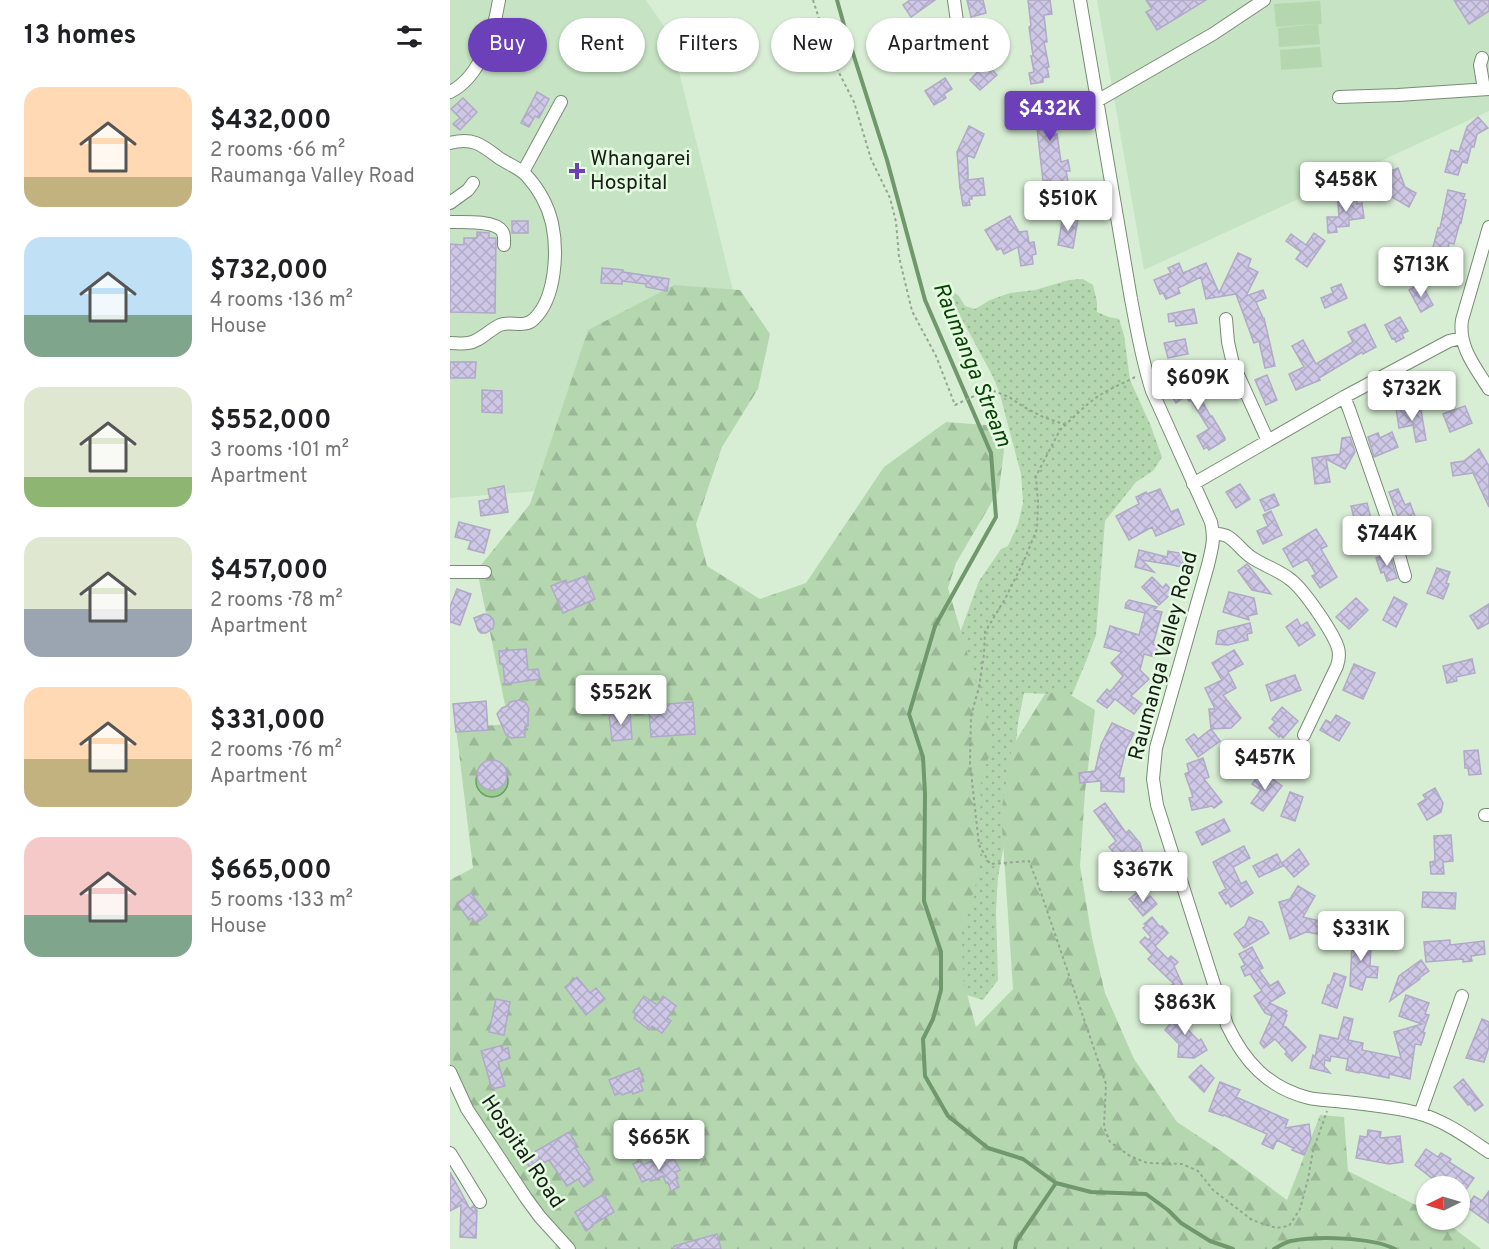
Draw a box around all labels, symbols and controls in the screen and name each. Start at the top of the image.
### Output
chip: Buy [468,18,547,72]
chip: Rent [559,18,645,72]
chip: Filters [657,18,759,72]
chip: New [771,18,854,72]
chip: Apartment [866,18,1010,72]
text: 13 homes [24,20,136,53]
icon: filters [393,20,426,53]
pin: $432K [1008,91,1092,142]
text: $432K [1019,97,1081,123]
text: $432,000 [210,105,331,138]
icon: home [72,111,144,183]
text: 2 rooms · 66 m² [210,138,345,164]
place label: Whangarei Hospital [590,146,691,197]
marker: Whangarei Hospital [568,162,586,180]
pin: $458K [1304,162,1388,213]
text: Raumanga Valley Road [210,164,415,190]
text: $458K [1314,168,1378,194]
pin: $510K [1026,181,1110,232]
text: $510K [1038,187,1098,213]
pin: $713K [1379,247,1463,298]
text: $713K [1392,253,1450,279]
text: $732,000 [210,255,328,288]
icon: home [72,261,144,333]
water label: Raumanga Stream [926,279,1016,451]
text: 4 rooms · 136 m² [210,288,353,314]
text: House [210,314,266,340]
pin: $609K [1156,360,1240,411]
text: $609K [1166,366,1230,392]
pin: $732K [1370,371,1454,422]
text: $732K [1382,377,1442,403]
text: $552,000 [210,405,331,438]
icon: home [72,411,144,483]
text: 3 rooms · 101 m² [210,438,349,464]
text: Apartment [210,464,308,490]
pin: $744K [1345,516,1429,567]
text: $744K [1356,522,1418,548]
street label: Raumanga Valley Road [1123,549,1205,763]
text: $457,000 [210,555,328,588]
icon: home [72,561,144,633]
text: 2 rooms · 78 m² [210,588,343,614]
text: Apartment [210,614,308,640]
pin: $552K [579,675,663,726]
text: $552K [590,681,652,707]
text: $331,000 [210,705,325,738]
icon: home [72,711,144,783]
text: 2 rooms · 76 m² [210,738,342,764]
pin: $457K [1223,740,1307,791]
text: $457K [1234,746,1296,772]
text: Apartment [210,764,308,790]
pin: $367K [1101,852,1185,903]
text: $665,000 [210,855,331,888]
text: $367K [1112,858,1174,884]
icon: home [72,861,144,933]
text: 5 rooms · 133 m² [210,888,353,914]
pin: $331K [1319,911,1403,962]
text: House [210,914,266,940]
text: $331K [1332,917,1390,943]
pin: $863K [1143,985,1227,1036]
text: $863K [1153,991,1217,1017]
street label: Hospital Road [474,1090,570,1214]
pin: $665K [617,1120,701,1171]
text: $665K [627,1126,691,1152]
north arrow [1416,1176,1470,1230]
map controls [1416,1176,1470,1230]

